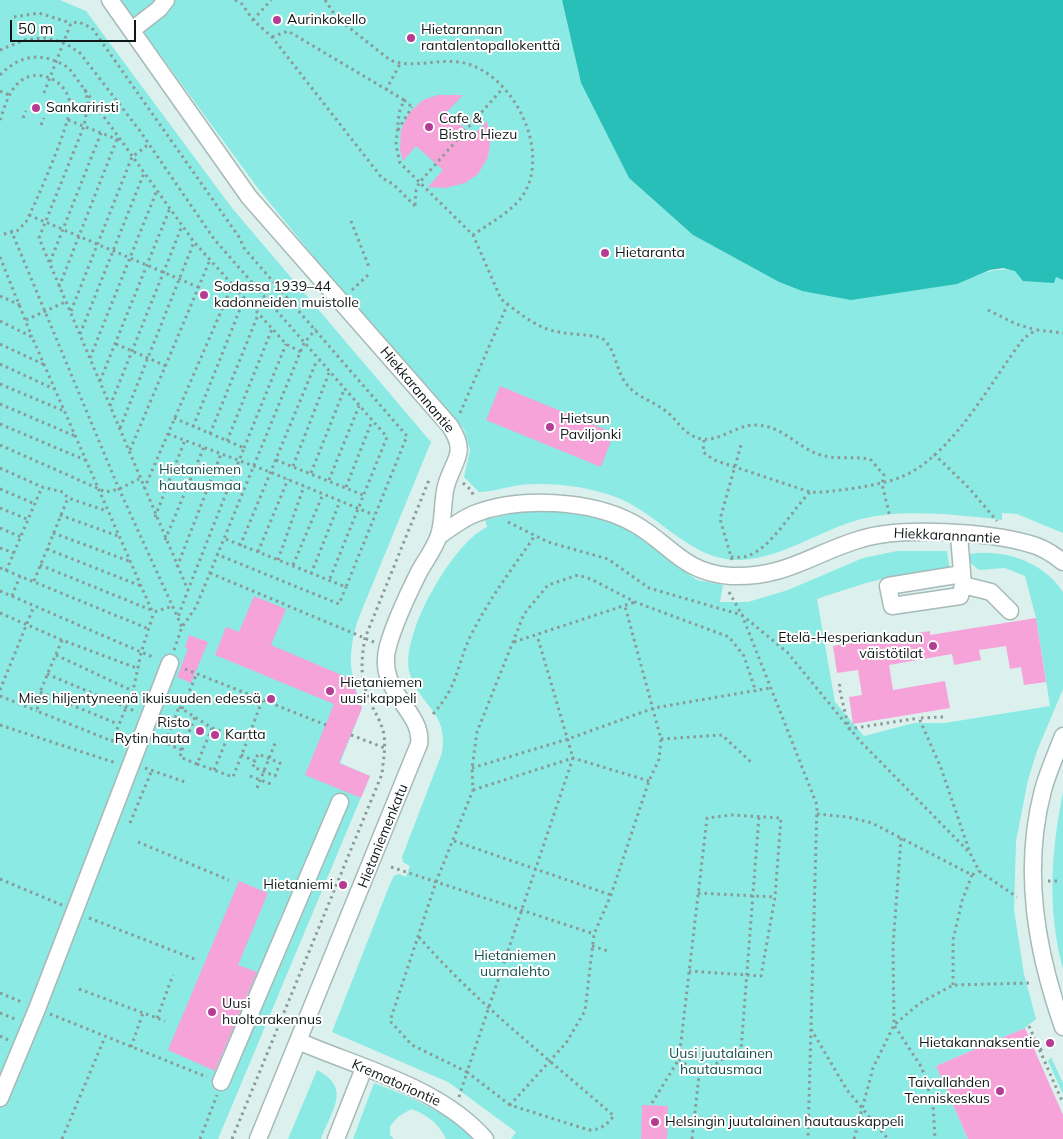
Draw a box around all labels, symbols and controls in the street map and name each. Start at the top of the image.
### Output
scale bar [12,10,139,42]
place label: Aurinkokello [287,12,366,28]
marker: Aurinkokello [271,14,283,26]
text: 50 m [18,19,53,38]
place label: Hietarannan rantalentopallokenttä [421,22,560,54]
marker: Hietarannan rantalentopallokenttä [405,32,417,44]
place label: Sankariristi [46,100,119,116]
marker: Sankariristi [30,102,42,114]
place label: Cafe & Bistro Hiezu [439,111,517,144]
marker: Cafe & Bistro Hiezu [423,121,435,133]
place label: Hietaranta [615,245,685,261]
marker: Hietaranta [599,247,611,259]
place label: Sodassa 1939–44 kadonneiden muistolle [214,279,359,312]
marker: Sodassa 1939–44 kadonneiden muistolle [198,289,210,301]
street label: Hiekkarannantie [376,344,458,436]
place label: Hietsun Paviljonki [560,411,621,444]
marker: Hietsun Paviljonki [544,421,556,433]
park label: Hietaniemen hautausmaa [159,462,241,494]
street label: Hiekkarannantie [893,525,1001,547]
place label: Etelä-Hesperiankadun väistötilat [778,630,923,662]
marker: Etelä-Hesperiankadun väistötilat [927,640,939,652]
place label: Hietaniemen uusi kappeli [340,675,422,708]
marker: Hietaniemen uusi kappeli [324,685,336,697]
place label: Mies hiljentyneenä ikuisuuden edessä [18,691,261,707]
marker: Mies hiljentyneenä ikuisuuden edessä [265,693,277,705]
place label: Risto Rytin hauta [115,715,190,748]
marker: Risto Rytin hauta [194,725,206,737]
place label: Kartta [225,727,266,743]
marker: Kartta [209,729,221,741]
street label: Hietaniemenkatu [354,782,412,890]
place label: Hietaniemi [263,877,333,893]
marker: Hietaniemi [337,879,349,891]
park label: Hietaniemen uurnalehto [474,948,556,980]
place label: Uusi huoltorakennus [222,996,322,1028]
marker: Uusi huoltorakennus [206,1006,218,1018]
place label: Hietakannaksentie [919,1035,1040,1051]
marker: Hietakannaksentie [1044,1037,1056,1049]
park label: Uusi juutalainen hautausmaa [669,1046,773,1078]
street label: Krematoriontie [349,1056,443,1110]
place label: Taivallahden Tenniskeskus [904,1075,990,1108]
marker: Taivallahden Tenniskeskus [994,1085,1006,1097]
place label: Helsingin juutalainen hautauskappeli [665,1114,904,1130]
marker: Helsingin juutalainen hautauskappeli [649,1116,661,1128]

